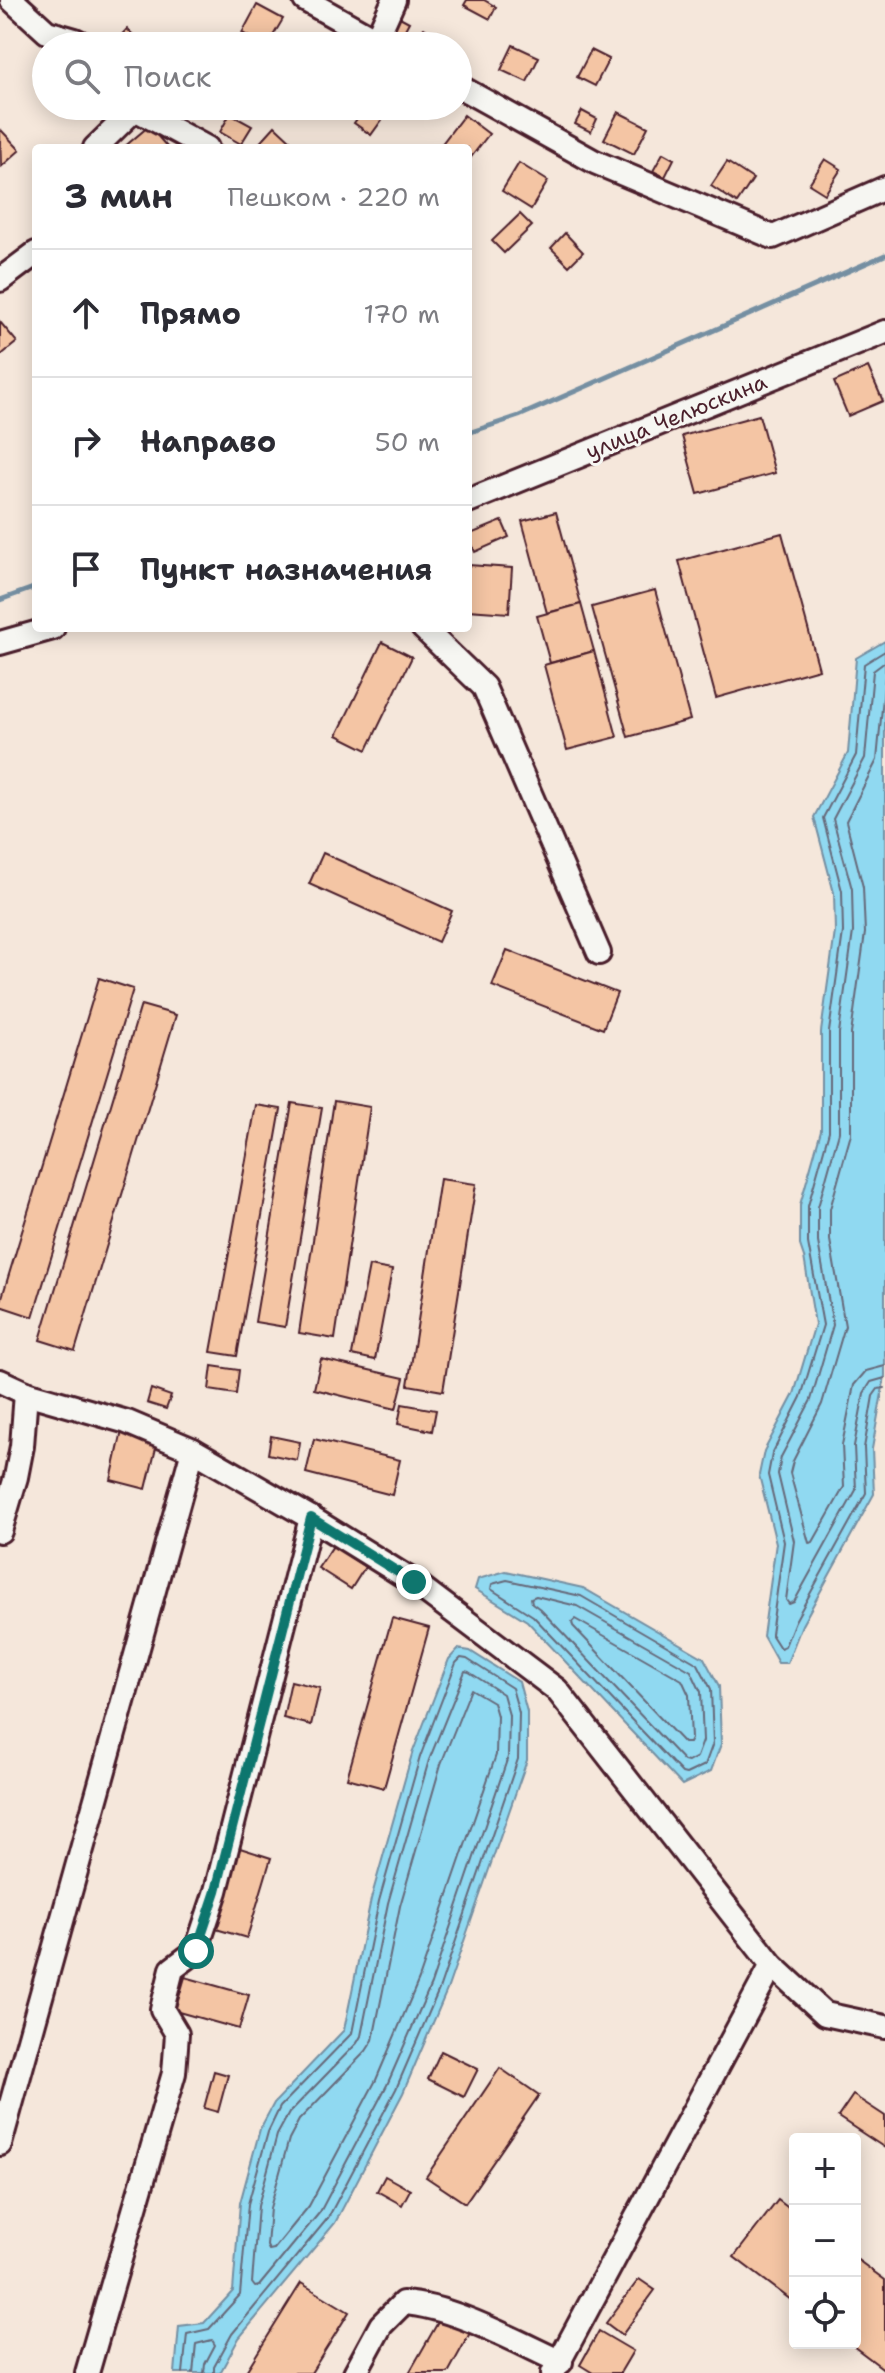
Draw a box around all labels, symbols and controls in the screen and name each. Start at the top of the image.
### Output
search box [32,32,472,120]
icon: search [60,54,104,98]
text: Поиск [124,56,212,97]
text: 3 мин [64,173,173,219]
text: Пешком · 220 m [227,179,440,214]
icon: ahead [64,291,108,335]
text: Прямо [140,293,241,334]
text: 170 m [363,296,440,331]
street label: улица Челюскина [581,367,771,466]
icon: right [64,419,108,463]
text: Направо [140,421,276,462]
text: 50 m [375,424,440,459]
icon: arrive [64,547,108,591]
text: Пункт назначения [140,549,432,590]
route end [396,1564,432,1600]
route start [178,1933,214,1969]
map controls [789,2133,861,2349]
button: + [789,2133,861,2205]
button: − [789,2205,861,2277]
button: locate [789,2277,861,2349]

